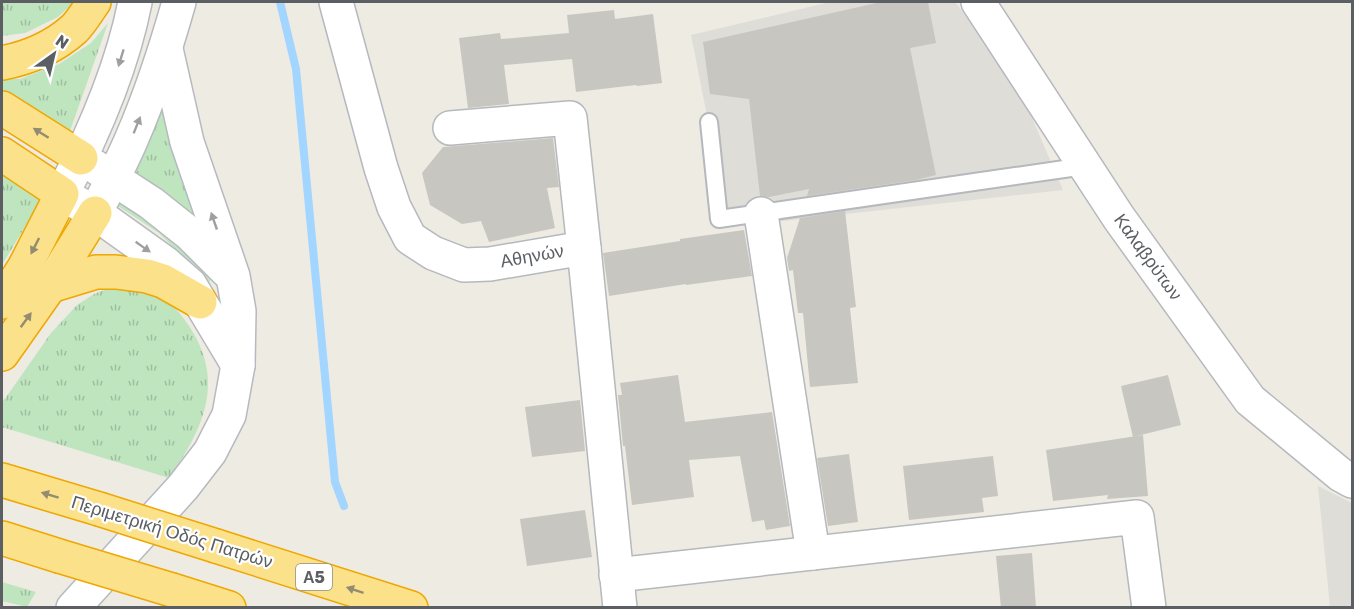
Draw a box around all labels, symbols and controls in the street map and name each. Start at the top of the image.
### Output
north arrow [24,24,84,84]
text: N [52,31,72,53]
one-way arrow [116,49,125,67]
one-way arrow [132,116,142,134]
one-way arrow [33,127,49,138]
street label: Καλαβρύτων [1109,209,1187,305]
one-way arrow [209,212,218,230]
one-way arrow [30,237,40,254]
street label: Αθηνών [499,240,565,272]
one-way arrow [134,241,150,253]
one-way arrow [20,312,31,328]
one-way arrow [41,490,59,499]
street label: Περιμετρική Οδός Πατρών [69,491,275,573]
road number: Α5 [296,564,332,590]
one-way arrow [346,585,364,594]

